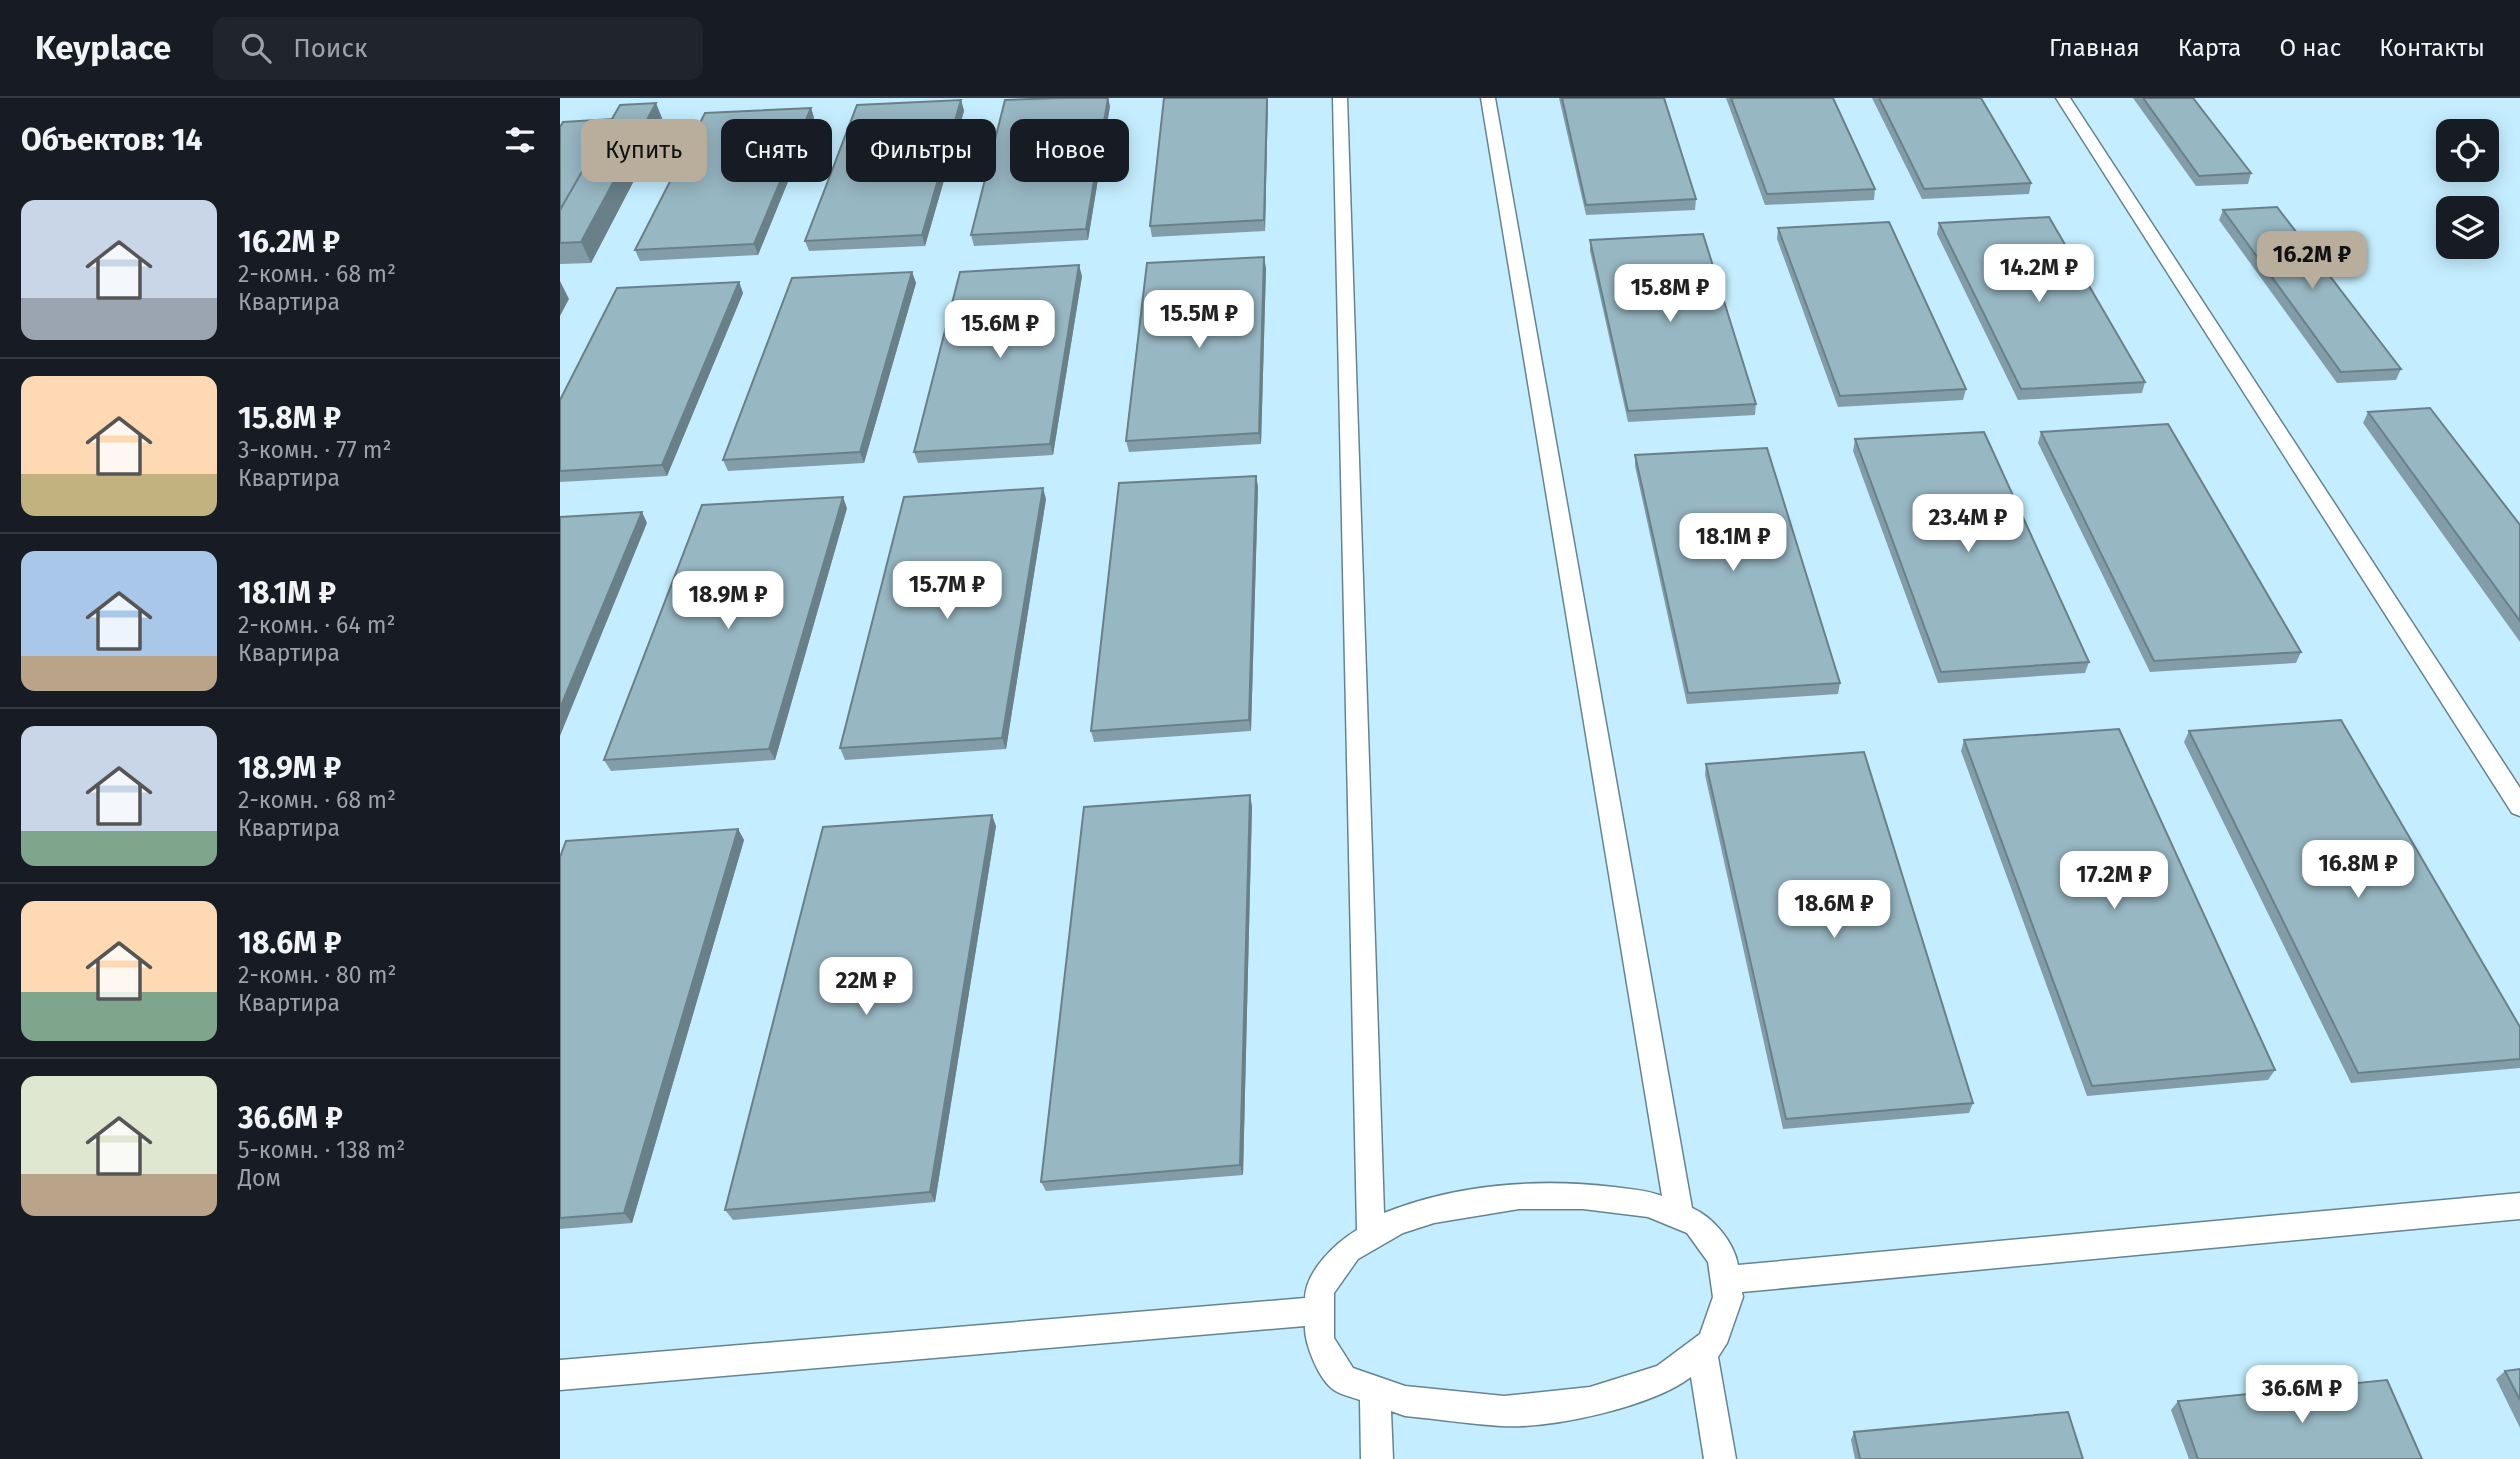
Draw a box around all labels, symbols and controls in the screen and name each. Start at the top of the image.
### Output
search box [213,17,703,80]
text: Keyplace [35,28,171,68]
icon: search [237,29,275,67]
text: Поиск [293,33,367,64]
text: Главная [2049,34,2140,62]
text: Карта [2178,34,2241,62]
text: О нас [2279,34,2341,62]
text: Контакты [2379,34,2485,62]
chip: Купить [581,119,707,182]
chip: Снять [721,119,832,182]
chip: Фильтры [846,119,996,182]
chip: Новое [1010,119,1129,182]
map controls [2436,119,2499,259]
button: locate [2436,119,2499,182]
icon: filters [501,121,539,159]
text: Объектов: 14 [21,122,203,158]
button: layers [2436,196,2499,259]
text: 16.2M ₽ [238,224,340,260]
icon: home [77,228,161,312]
pin: 16.2M ₽ [2247,232,2377,291]
text: 16.2M ₽ [2273,240,2351,268]
pin: 14.2M ₽ [1974,244,2104,304]
text: 14.2M ₽ [2000,253,2078,281]
text: 2-комн. · 68 m² [238,260,396,288]
pin: 15.8M ₽ [1605,264,1735,324]
text: 15.8M ₽ [1630,273,1710,301]
text: Квартира [238,288,340,316]
pin: 15.5M ₽ [1134,290,1264,350]
text: 15.5M ₽ [1160,299,1238,327]
pin: 15.6M ₽ [935,300,1065,360]
text: 15.6M ₽ [961,309,1039,337]
text: 15.8M ₽ [238,400,341,436]
icon: home [77,404,161,488]
text: 3-комн. · 77 m² [238,436,392,464]
text: Квартира [238,464,340,492]
pin: 23.4M ₽ [1903,494,2033,554]
text: 23.4M ₽ [1929,503,2007,531]
pin: 18.1M ₽ [1668,514,1798,573]
text: 18.1M ₽ [1695,522,1771,550]
pin: 15.7M ₽ [882,561,1012,621]
text: 15.7M ₽ [909,570,985,598]
pin: 18.9M ₽ [663,572,793,631]
text: 18.1M ₽ [238,575,336,611]
icon: home [77,579,161,663]
text: 18.9M ₽ [688,580,768,608]
text: 2-комн. · 64 m² [238,611,396,639]
text: Квартира [238,639,340,667]
text: 18.9M ₽ [238,750,341,786]
icon: home [77,754,161,838]
text: 2-комн. · 68 m² [238,786,396,814]
text: Квартира [238,814,340,842]
pin: 16.8M ₽ [2293,840,2423,900]
text: 16.8M ₽ [2318,849,2398,877]
pin: 17.2M ₽ [2049,852,2179,911]
text: 17.2M ₽ [2076,860,2152,888]
pin: 18.6M ₽ [1769,880,1899,940]
text: 18.6M ₽ [1794,889,1874,917]
text: 18.6M ₽ [238,925,342,961]
icon: home [77,929,161,1013]
pin: 22M ₽ [817,958,915,1017]
text: 2-комн. · 80 m² [238,961,397,989]
text: 22M ₽ [836,966,897,994]
text: Квартира [238,989,340,1017]
text: 36.6M ₽ [238,1100,343,1136]
icon: home [77,1104,161,1188]
text: 5-комн. · 138 m² [238,1136,405,1164]
text: Дом [238,1164,281,1192]
pin: 36.6M ₽ [2237,1366,2367,1425]
text: 36.6M ₽ [2262,1374,2342,1402]

